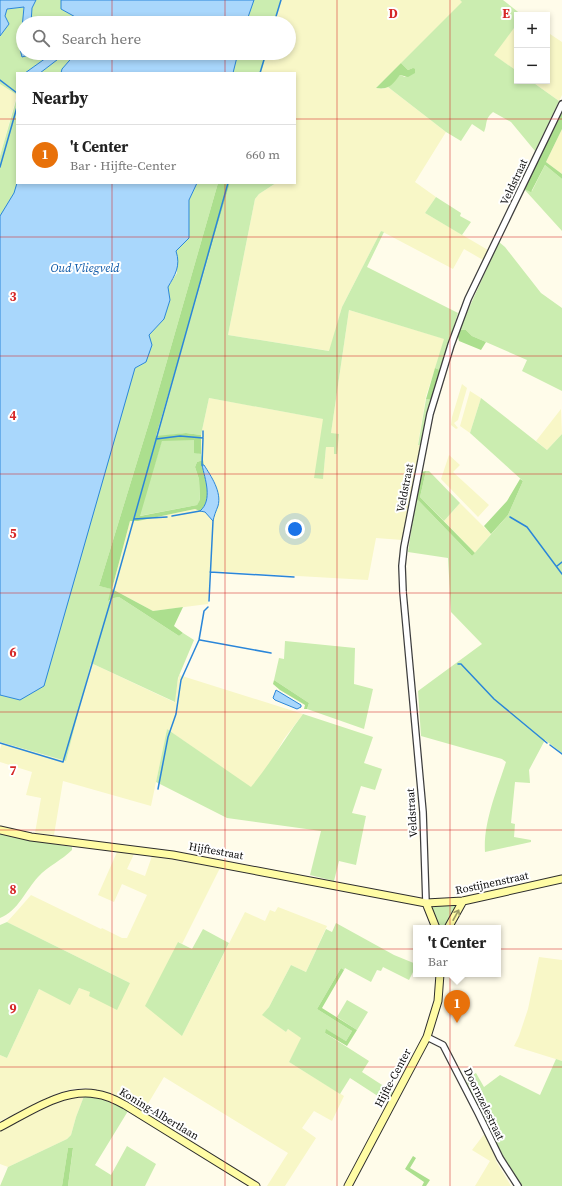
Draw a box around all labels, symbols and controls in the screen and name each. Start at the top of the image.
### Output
text: D [388,5,398,22]
text: E [502,5,510,22]
map controls [514,12,550,84]
button: + [514,12,550,48]
search box [16,16,296,60]
icon: search [30,27,52,49]
text: Search here [62,28,141,49]
button: − [514,48,550,84]
text: Nearby [32,86,88,110]
text: 't Center [70,136,128,157]
text: 1 [41,146,49,163]
text: 660 m [246,146,280,163]
street label: Veldstraat [497,156,531,208]
text: Bar · Hijfte-Center [70,157,176,174]
water label: Oud Vliegveld [50,260,120,276]
text: 3 [9,288,17,305]
text: 4 [9,407,17,424]
street label: Veldstraat [393,462,417,514]
your location [285,519,305,539]
text: 5 [9,525,17,542]
text: 6 [9,644,17,661]
text: 7 [9,762,17,779]
street label: Veldstraat [403,787,421,838]
street label: Hijftestraat [187,839,245,863]
street label: Rostijnenstraat [454,868,530,898]
text: 8 [9,881,17,898]
one-way arrow [452,909,460,921]
popup [413,925,501,977]
text: 't Center [428,932,486,953]
text: Bar [428,953,448,970]
pin: 1 [444,990,470,1023]
text: 9 [9,1000,17,1017]
street label: Hijfte-Center [371,1046,415,1110]
street label: Doornzelestraat [460,1066,508,1143]
street label: Koning-Albertlaan [116,1084,202,1144]

